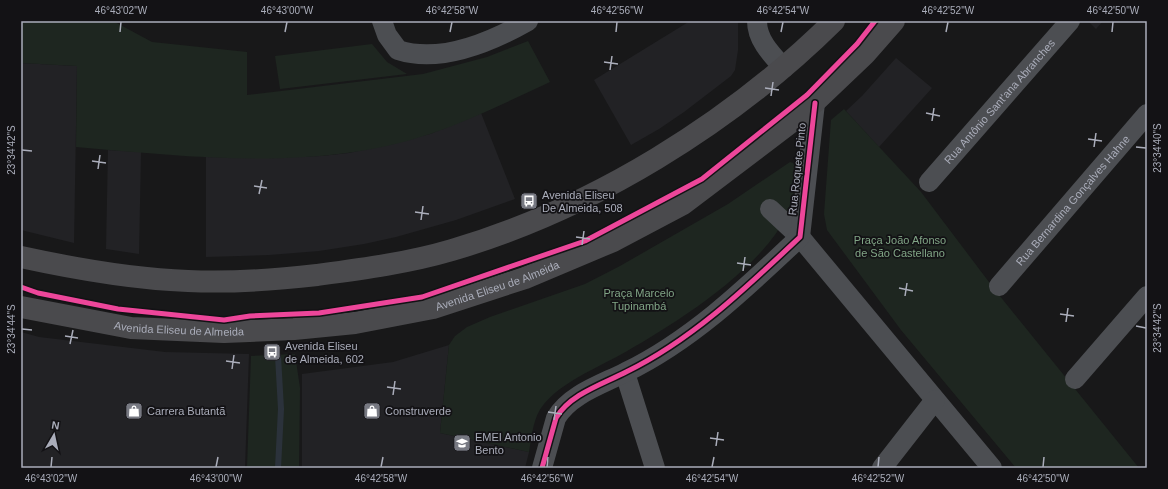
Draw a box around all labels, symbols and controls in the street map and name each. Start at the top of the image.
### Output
text: 46°43'02"W [95,5,148,16]
text: 46°43'00"W [261,5,314,16]
text: 46°42'58"W [426,5,479,16]
text: 46°42'56"W [591,5,644,16]
text: 46°42'54"W [757,5,810,16]
text: 46°42'52"W [922,5,975,16]
text: 46°42'50"W [1087,5,1140,16]
street label: Rua Antônio Sant'ana Abranches [942,36,1057,166]
street label: Rua Roquete Pinto [786,122,808,216]
text: 23°34'40"S [1152,123,1163,173]
text: 23°34'42"S [6,125,17,175]
street label: Rua Bernardina Gonçalves Hahne [1013,133,1132,268]
place label: Avenida Eliseu De Almeida, 508 [542,189,623,214]
bus stop icon: Avenida Eliseu De Almeida, 508 [519,191,539,211]
park label: Praça João Afonso de São Castellano [854,234,946,259]
street label: Avenida Eliseu de Almeida [434,258,562,313]
park label: Praça Marcelo Tupinambá [604,287,674,312]
text: 23°34'42"S [1152,303,1163,353]
text: 23°34'44"S [6,304,17,354]
street label: Avenida Eliseu de Almeida [113,319,245,338]
place label: Avenida Eliseu de Almeida, 602 [285,340,364,365]
bus stop icon: Avenida Eliseu de Almeida, 602 [262,342,282,362]
shop icon: Carrera Butantã [124,401,144,421]
shop icon: Construverde [362,401,382,421]
place label: Carrera Butantã [147,405,226,417]
place label: Construverde [385,405,451,417]
north arrow [34,415,74,455]
text: N [51,419,60,432]
place label: EMEI Antonio Bento [475,431,542,456]
school or university icon: EMEI Antonio Bento [452,433,472,453]
text: 46°43'02"W [25,473,78,484]
text: 46°43'00"W [190,473,243,484]
text: 46°42'58"W [355,473,408,484]
text: 46°42'56"W [521,473,574,484]
text: 46°42'54"W [686,473,739,484]
text: 46°42'52"W [852,473,905,484]
text: 46°42'50"W [1017,473,1070,484]

